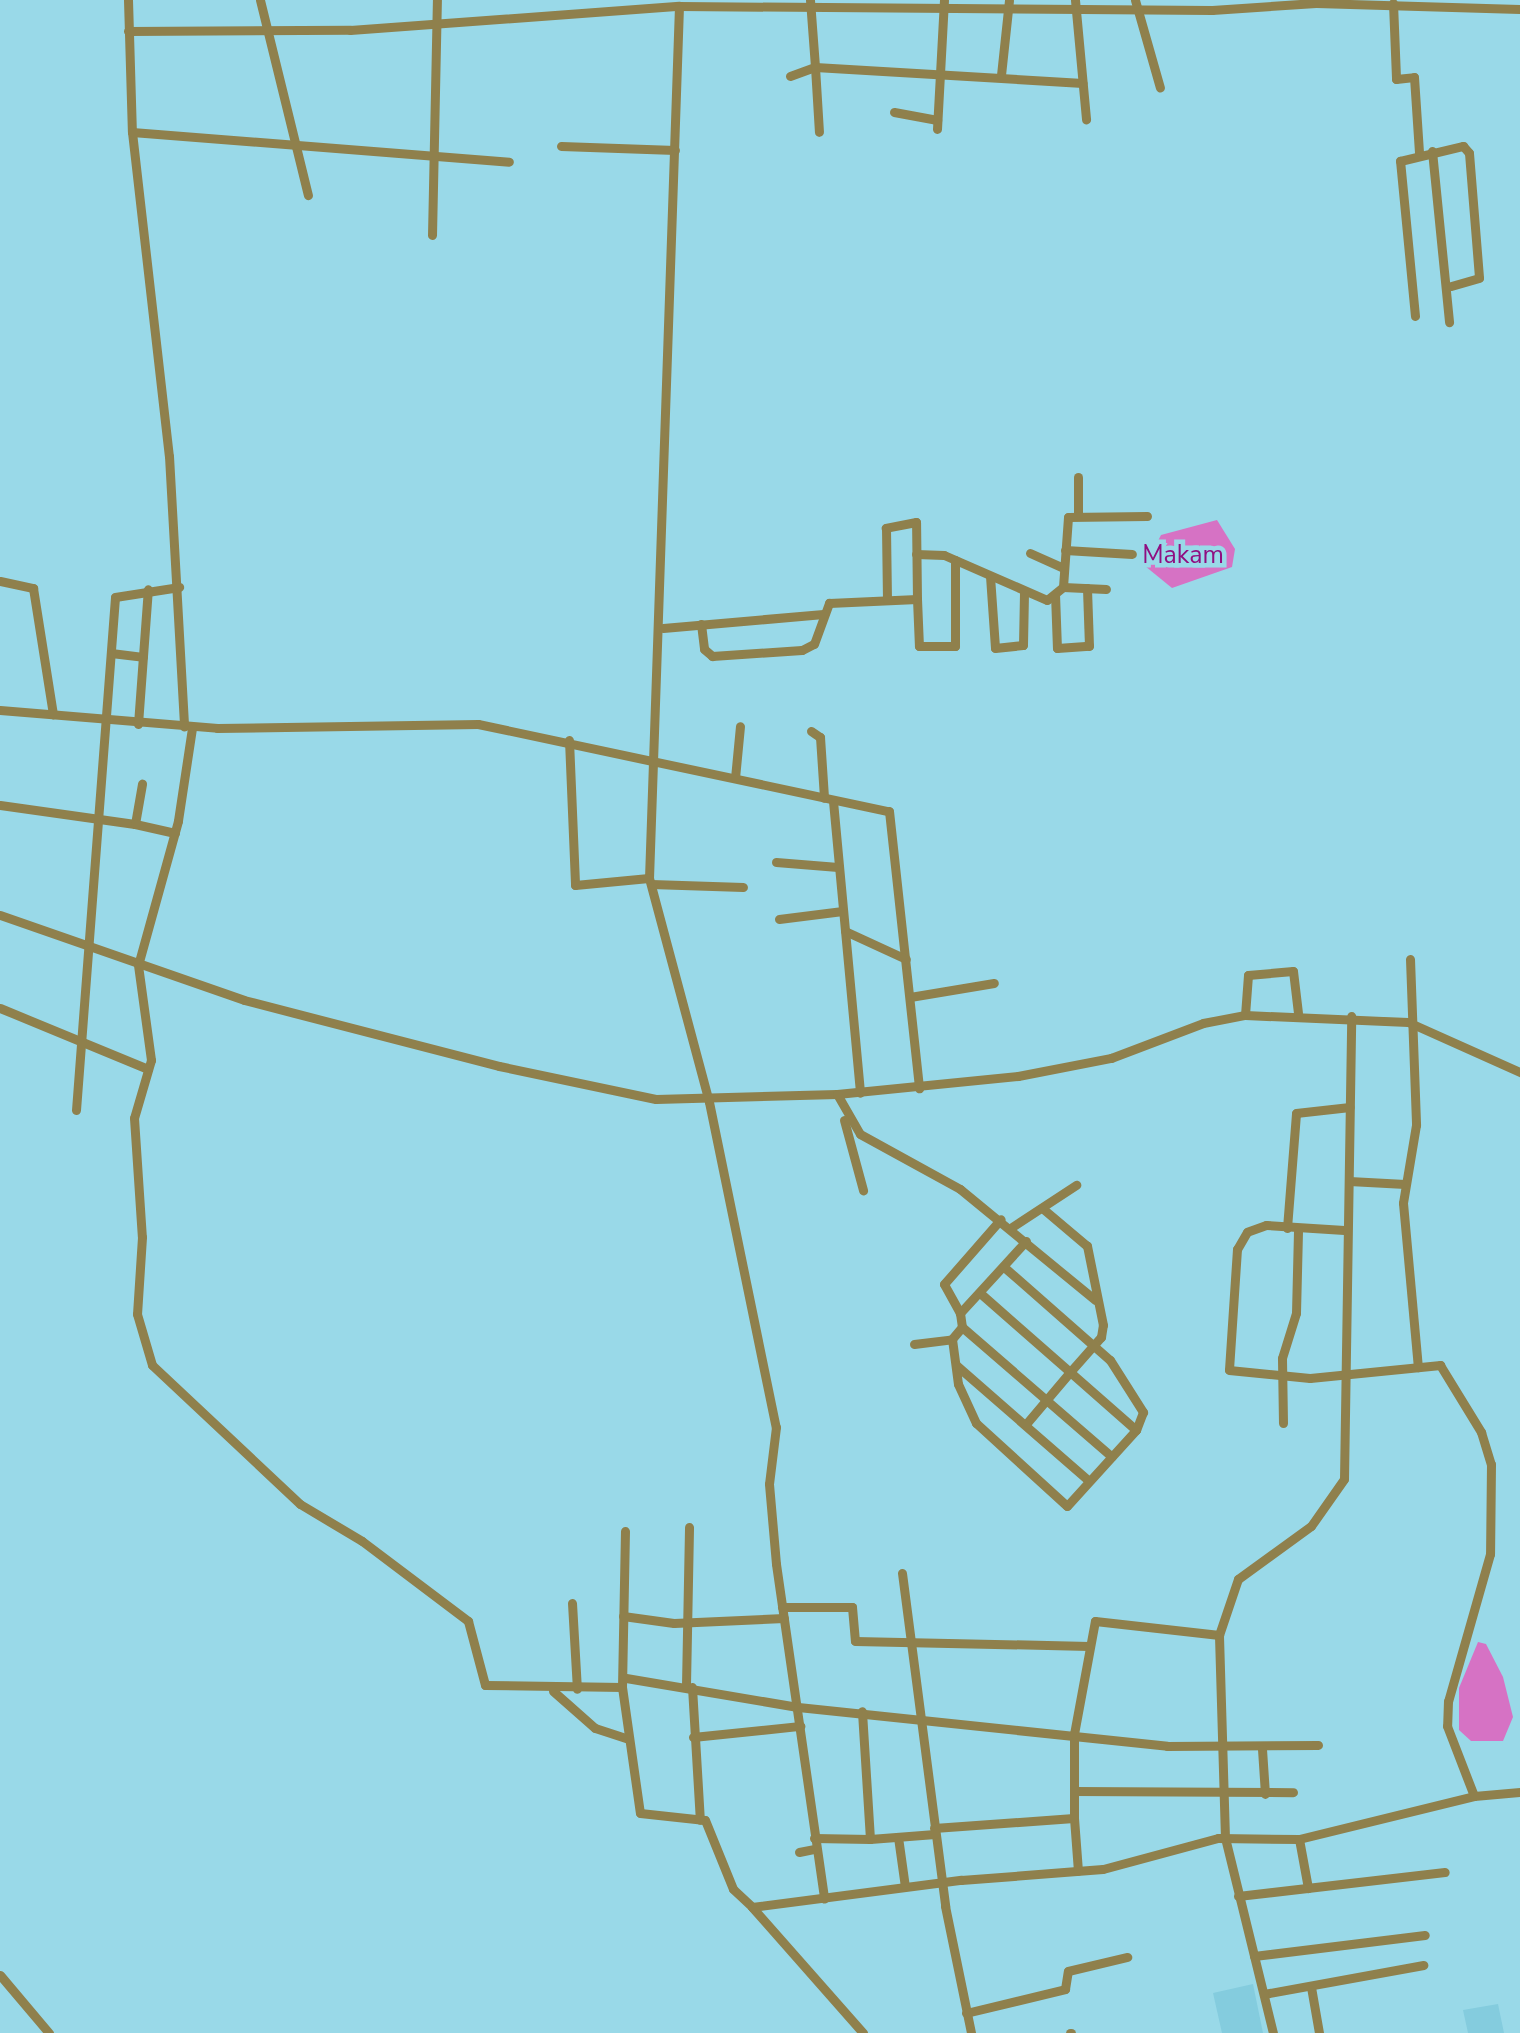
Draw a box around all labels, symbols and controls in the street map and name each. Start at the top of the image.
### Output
park label: Makam [1142,540,1224,570]

